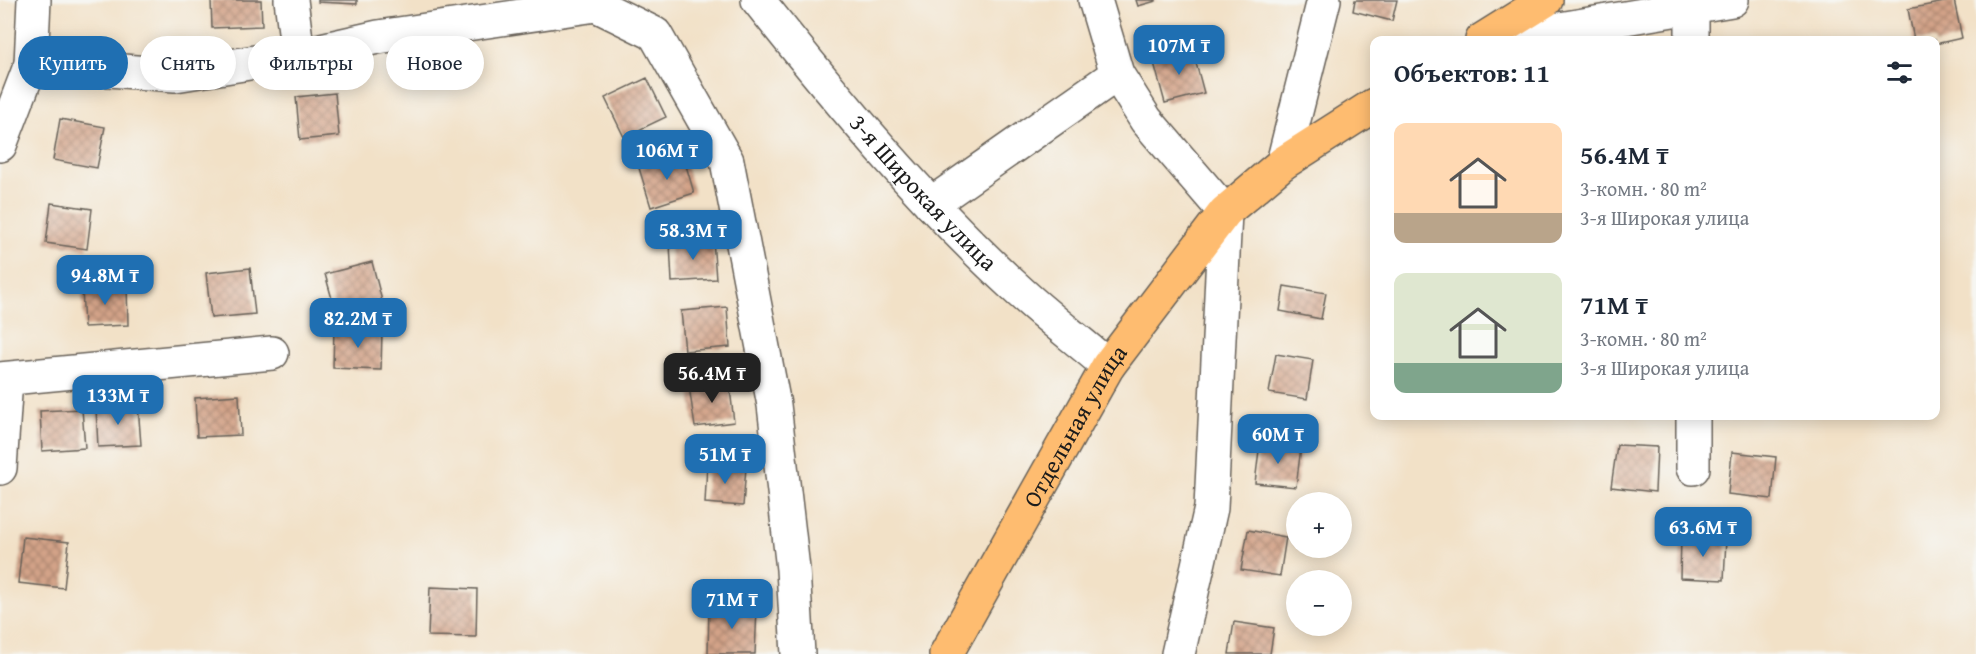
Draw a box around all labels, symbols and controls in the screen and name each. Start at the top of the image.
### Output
pin: 107M ₸ [1130,25,1228,76]
text: 107M ₸ [1147,30,1211,59]
chip: Купить [18,36,128,90]
chip: Снять [140,36,236,90]
chip: Фильтры [248,36,374,90]
chip: Новое [386,36,484,90]
text: Объектов: 11 [1394,53,1550,92]
icon: filters [1883,56,1916,89]
street label: 3-я Широкая улица [842,106,1006,279]
pin: 106M ₸ [618,130,716,181]
text: 106M ₸ [635,135,699,164]
text: 56.4M ₸ [1580,135,1669,174]
icon: home [1442,147,1514,219]
text: 3-комн. · 80 m² [1580,174,1707,203]
text: 3-я Широкая улица [1580,203,1749,232]
pin: 58.3M ₸ [638,210,748,261]
text: 58.3M ₸ [659,215,727,244]
pin: 94.8M ₸ [50,255,160,306]
text: 94.8M ₸ [71,260,139,289]
text: 71M ₸ [1580,285,1649,324]
icon: home [1442,297,1514,369]
pin: 82.2M ₸ [303,298,413,349]
text: 82.2M ₸ [324,303,392,332]
text: 3-комн. · 80 m² [1580,324,1707,353]
street label: Отдельная улица [1014,336,1136,514]
pin: 56.4M ₸ [657,353,767,404]
text: 3-я Широкая улица [1580,353,1749,382]
text: 56.4M ₸ [678,358,746,387]
pin: 133M ₸ [69,375,167,426]
text: 133M ₸ [86,380,150,409]
pin: 60M ₸ [1236,414,1320,465]
text: 60M ₸ [1252,419,1304,448]
pin: 51M ₸ [683,434,767,485]
text: 51M ₸ [699,439,751,468]
map controls [1286,492,1352,636]
button: + [1286,492,1352,558]
pin: 63.6M ₸ [1648,507,1758,558]
text: 63.6M ₸ [1669,512,1737,541]
button: − [1286,570,1352,636]
pin: 71M ₸ [690,579,774,630]
text: 71M ₸ [706,584,758,613]

